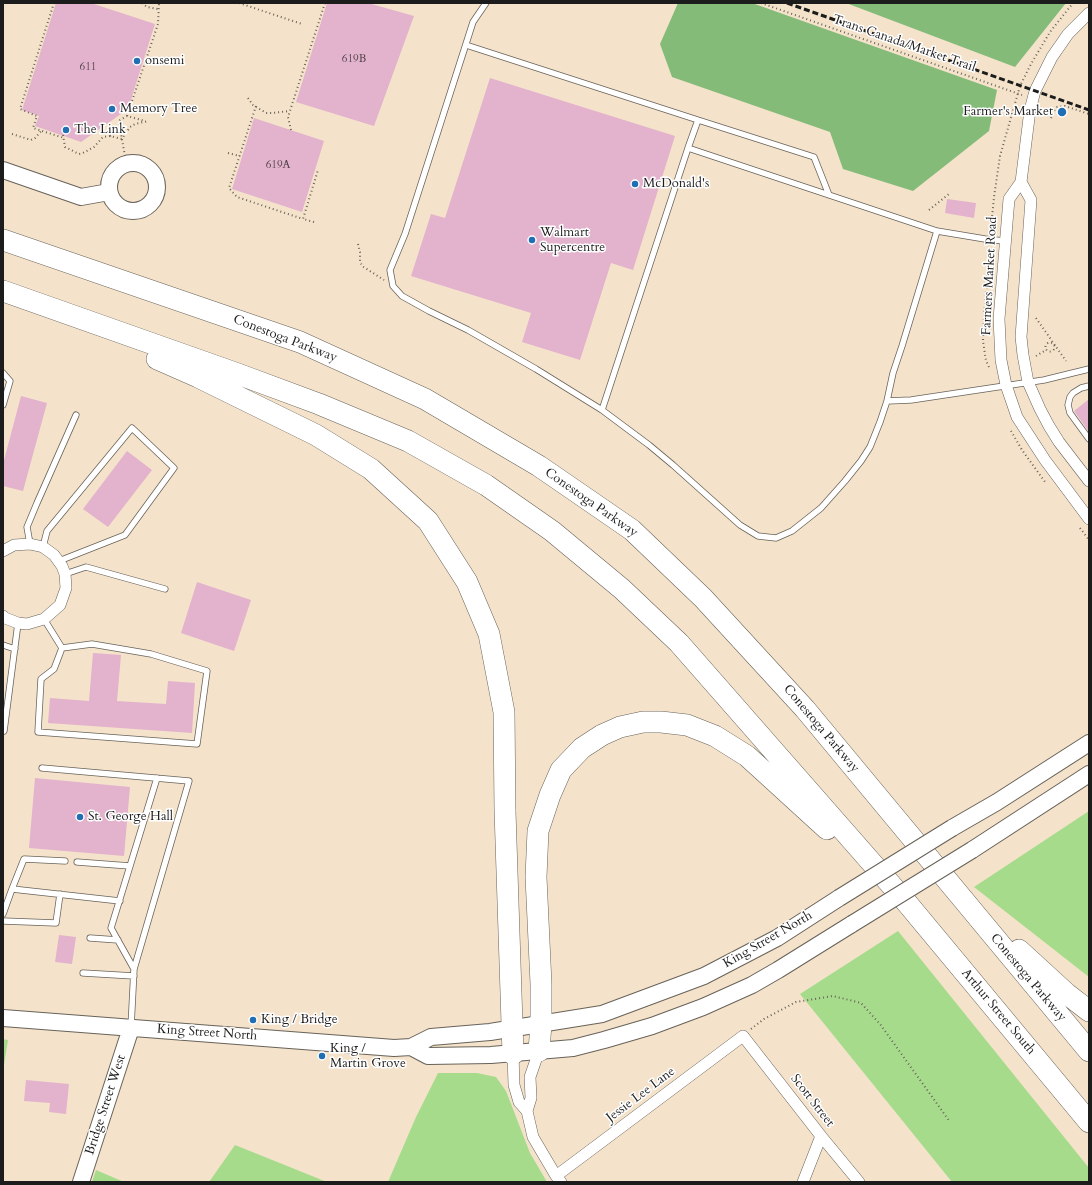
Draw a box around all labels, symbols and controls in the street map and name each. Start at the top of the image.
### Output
street label: Trans Canada/Market Trail [830,12,978,76]
house number: 619B [342,52,366,66]
place label: onsemi [145,53,184,69]
marker: onsemi [132,56,142,66]
house number: 611 [80,60,96,74]
place label: Memory Tree [120,101,197,117]
marker: Memory Tree [107,104,117,114]
place label: Farmer's Market [963,104,1053,120]
marker: Farmer's Market [1056,106,1068,118]
place label: The Link [74,122,126,138]
marker: The Link [61,125,71,135]
house number: 619A [266,158,290,172]
place label: McDonald's [643,176,709,192]
marker: McDonald's [630,179,640,189]
street label: Farmers Market Road [979,216,1001,336]
place label: Walmart Supercentre [540,225,605,256]
marker: Walmart Supercentre [527,235,537,245]
street label: Conestoga Parkway [231,312,339,366]
street label: Conestoga Parkway [541,465,641,541]
street label: Conestoga Parkway [780,682,862,776]
place label: St. George Hall [88,809,173,825]
marker: St. George Hall [75,812,85,822]
street label: King Street North [721,908,815,972]
street label: Conestoga Parkway [987,931,1069,1025]
street label: Arthur Street South [958,966,1038,1058]
place label: King / Bridge [261,1012,338,1028]
marker: King / Bridge [248,1015,258,1025]
street label: King Street North [156,1022,258,1044]
place label: King / Martin Grove [330,1041,406,1072]
marker: King / Martin Grove [317,1051,327,1061]
street label: Bridge Street West [82,1053,130,1157]
street label: Jessie Lee Lane [604,1064,678,1126]
street label: Scott Street [787,1072,837,1130]

